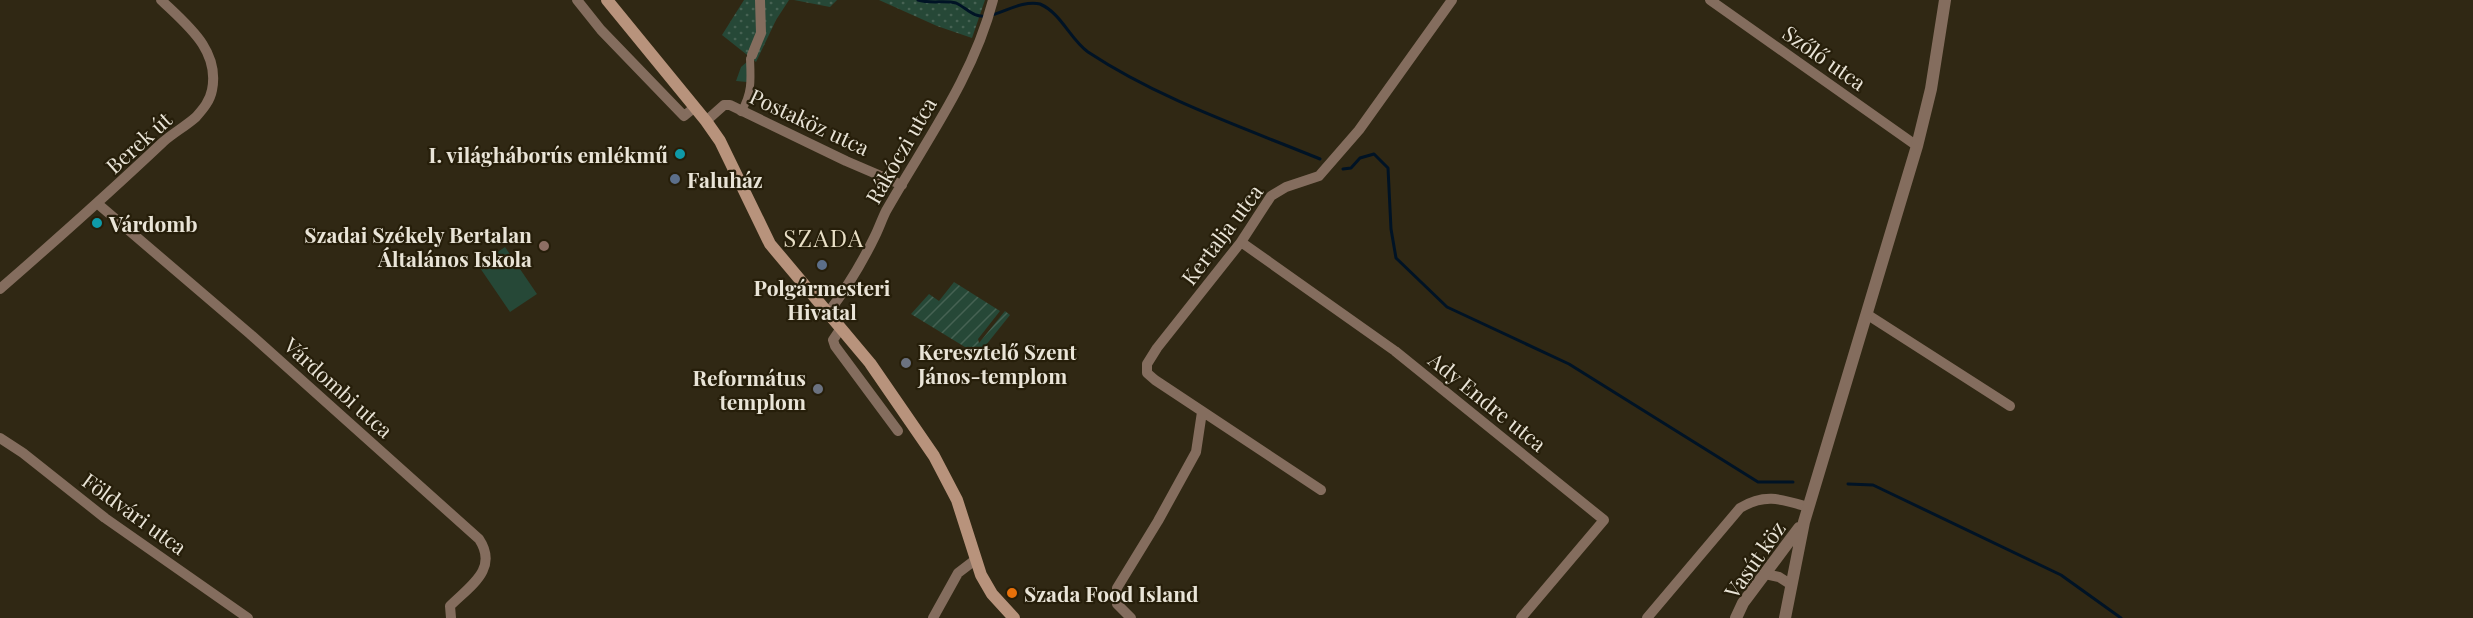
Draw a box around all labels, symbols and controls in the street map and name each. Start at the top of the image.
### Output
street label: Szőlő utca [1778,18,1873,96]
street label: Postaköz utca [746,81,875,161]
street label: Rákóczi utca [858,91,942,208]
street label: Berek út [99,105,177,179]
place label: I. világháborús emlékmű [429,140,668,168]
marker: I. világháborús emlékmű [673,147,687,161]
place label: Faluház [687,165,763,193]
marker: Faluház [668,172,682,186]
street label: Kertalja utca [1174,178,1268,290]
place label: Várdomb [108,209,198,237]
marker: Várdomb [90,216,104,230]
place label: Szadai Székely Bertalan Általános Iskola [304,220,532,272]
district label: SZADA [783,221,865,253]
marker: Szadai Székely Bertalan Általános Iskola [537,239,551,253]
marker: Polgármesteri Hivatal [815,258,829,272]
place label: Polgármesteri Hivatal [754,273,891,325]
street label: Várdombi utca [278,330,400,444]
place label: Keresztelő Szent János-templom [917,337,1077,389]
street label: Ady Endre utca [1423,344,1553,457]
marker: Keresztelő Szent János-templom [899,356,913,370]
place label: Református templom [692,363,806,415]
marker: Református templom [811,382,825,396]
street label: Földvári utca [77,466,193,561]
street label: Vasút köz [1717,515,1791,604]
place label: Szada Food Island [1024,579,1199,607]
marker: Szada Food Island [1005,586,1019,600]

